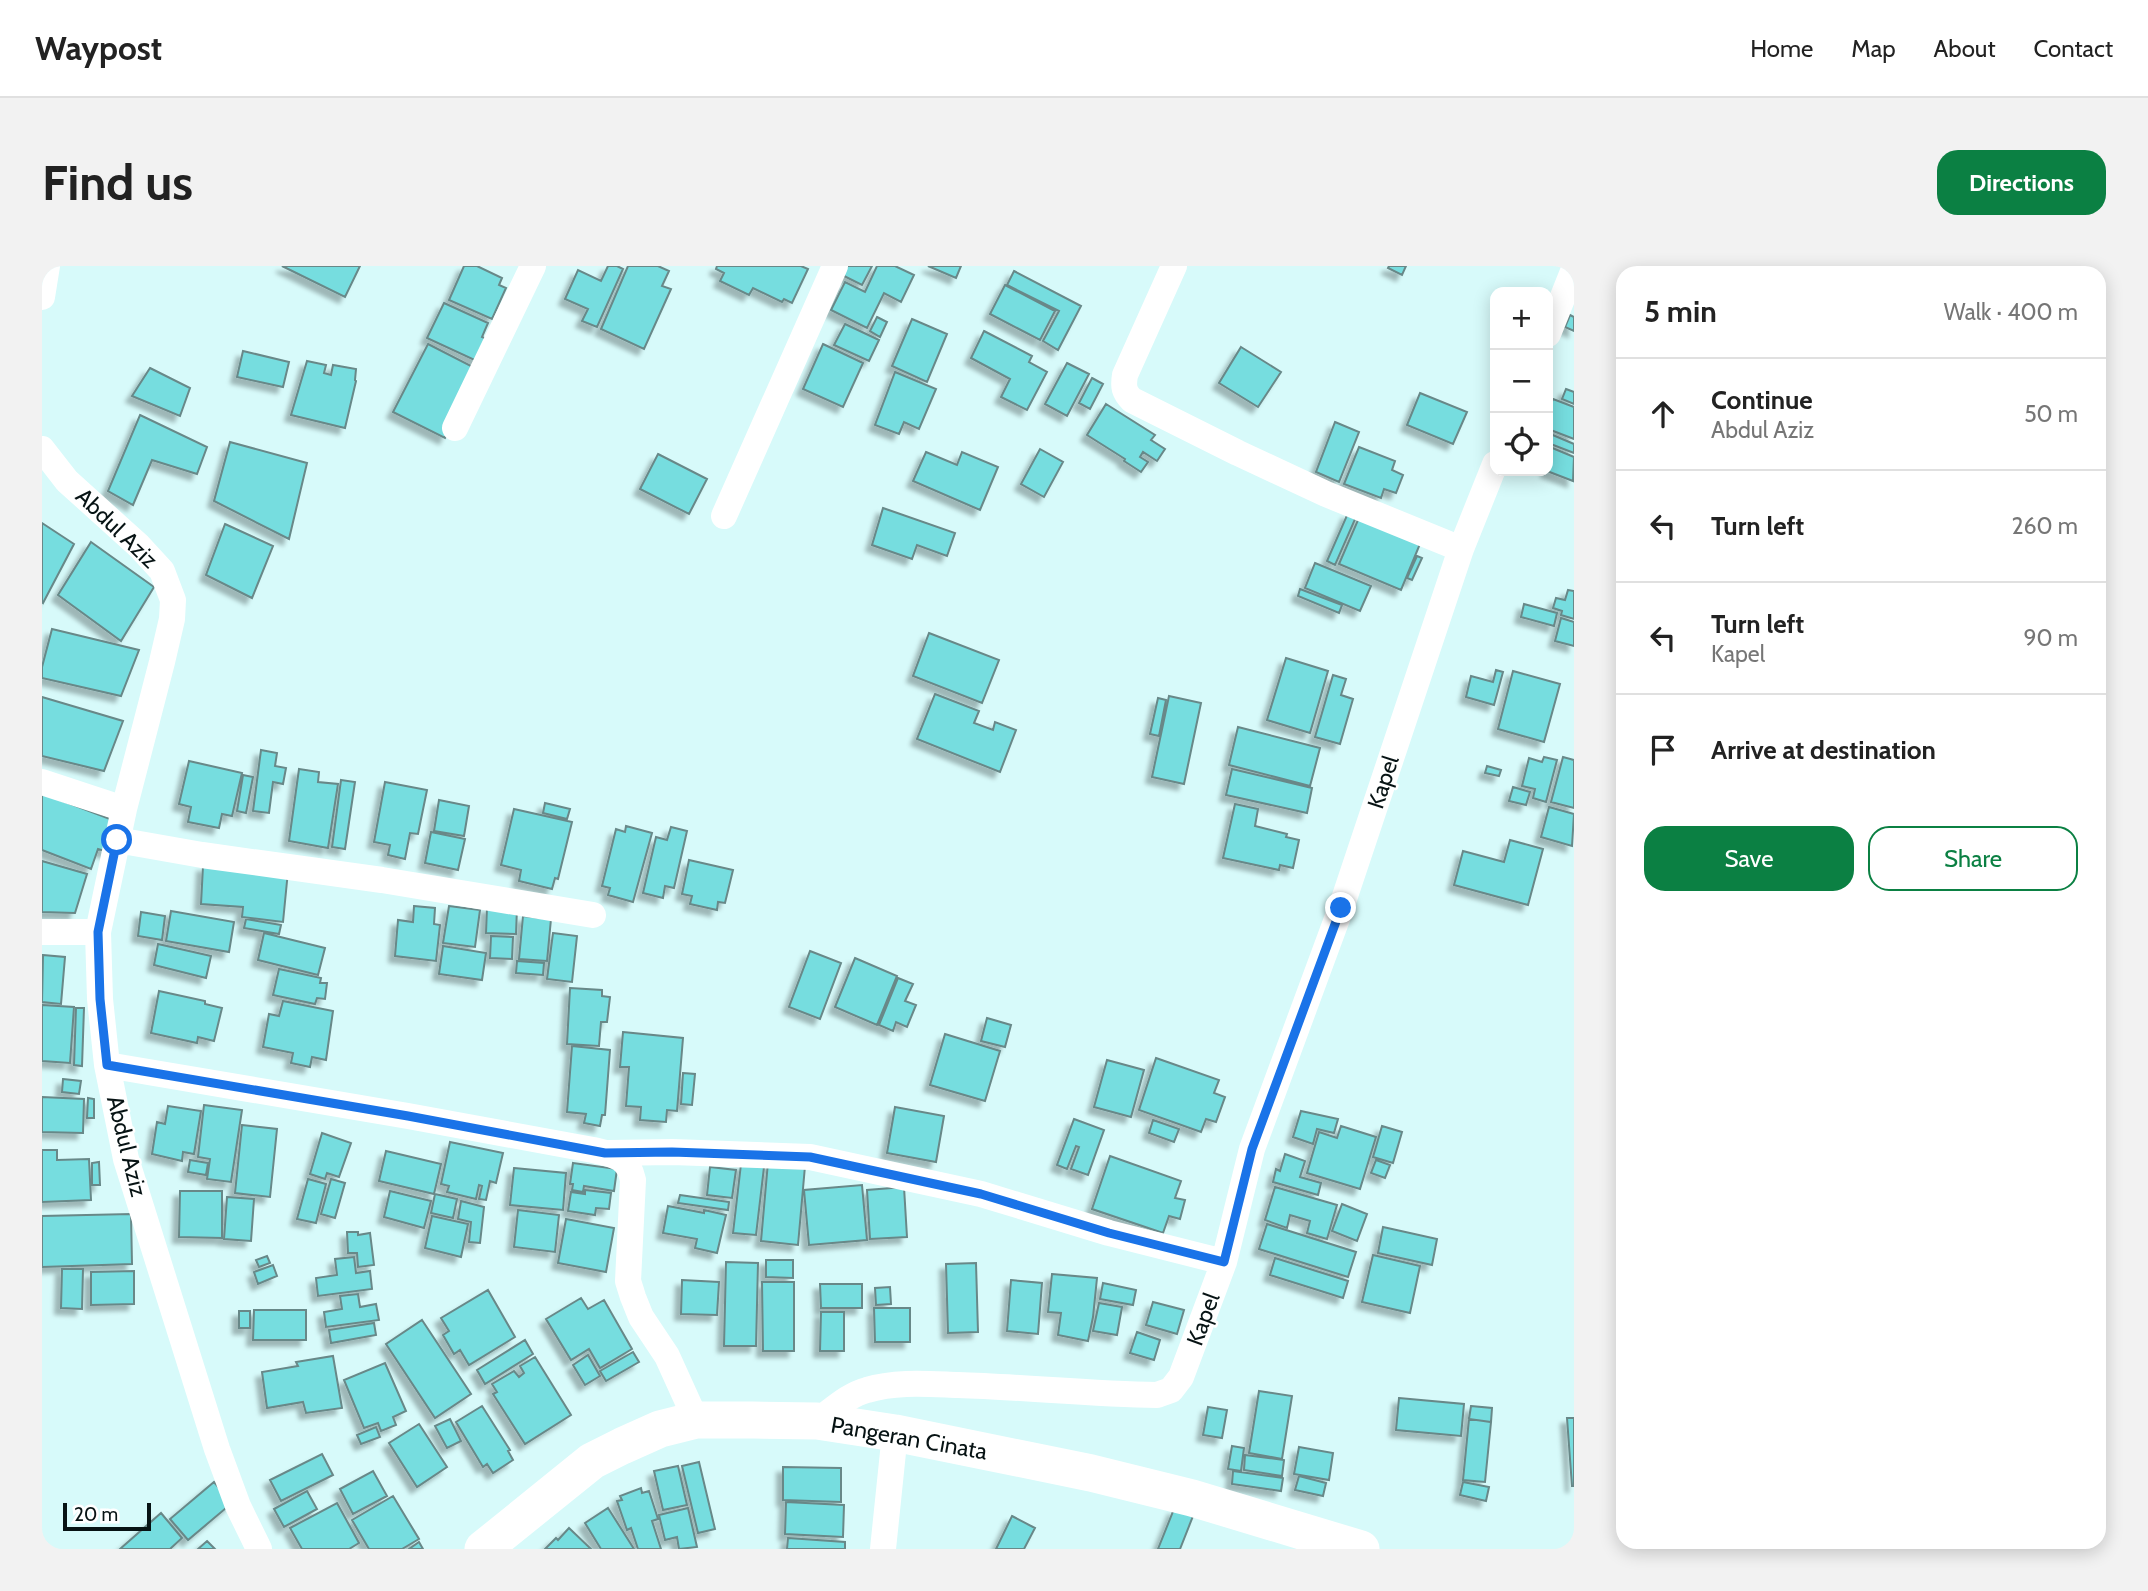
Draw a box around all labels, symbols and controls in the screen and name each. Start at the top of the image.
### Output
text: Waypost [35,28,162,68]
text: Home [1750,34,1813,63]
text: Map [1851,34,1896,63]
text: About [1934,34,1996,63]
text: Contact [2034,34,2113,63]
button: Directions [1937,150,2106,215]
text: Find us [42,153,193,212]
map controls [1490,287,1553,476]
button: + [1490,287,1553,350]
text: 5 min [1644,293,1717,330]
text: Walk · 400 m [1944,298,2078,326]
button: − [1490,350,1553,413]
text: Continue [1711,384,1813,416]
icon: ahead [1644,395,1682,433]
text: 50 m [2024,400,2078,428]
button: locate [1490,413,1553,476]
text: Abdul Aziz [1711,416,1814,444]
street label: Abdul Aziz [70,482,164,574]
icon: left [1644,507,1682,545]
text: Turn left [1711,510,1804,542]
text: 260 m [2011,512,2078,540]
text: Turn left [1711,608,1804,640]
icon: left [1644,619,1682,657]
text: 90 m [2024,624,2078,652]
text: Kapel [1711,640,1765,668]
icon: arrive [1644,731,1682,769]
text: Arrive at destination [1711,734,1936,766]
street label: Kapel [1361,751,1405,812]
route start [101,824,132,855]
button: Save [1644,826,1854,891]
button: Share [1868,826,2078,891]
route end [1325,892,1356,923]
street label: Abdul Aziz [101,1093,153,1200]
street label: Kapel [1181,1288,1226,1349]
street label: Pangeran Cinata [829,1410,989,1466]
scale bar [63,1500,150,1532]
text: 20 m [74,1503,118,1526]

